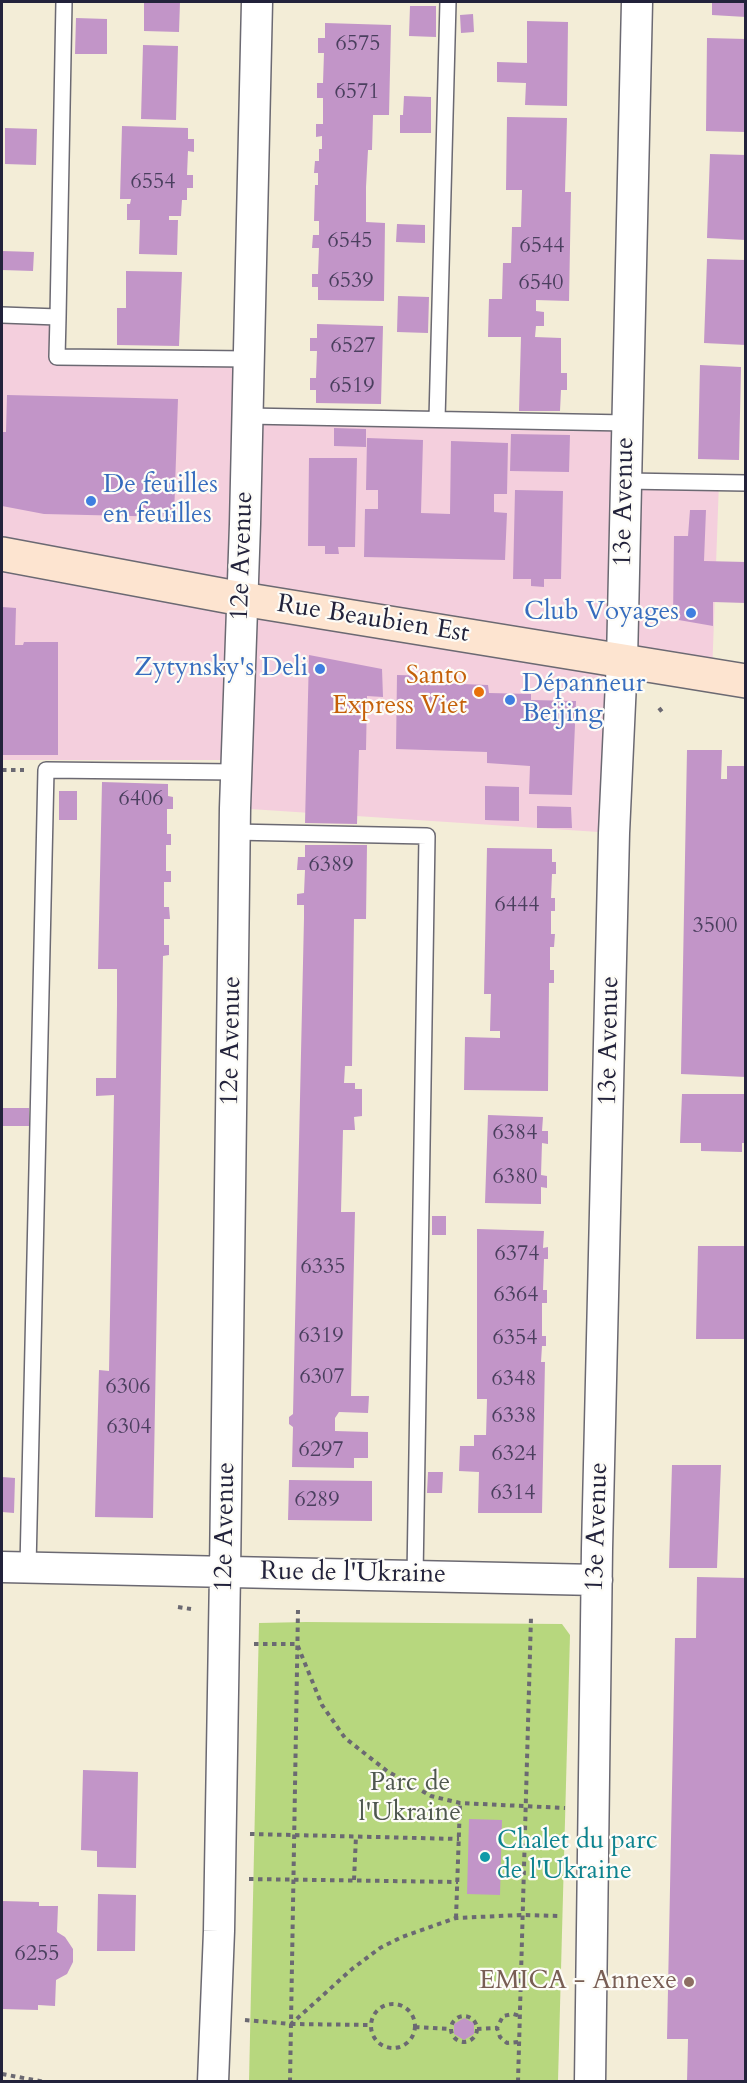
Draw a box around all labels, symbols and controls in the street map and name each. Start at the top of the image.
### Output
house number: 6575 [335,32,381,58]
house number: 6571 [334,80,380,106]
house number: 6554 [130,170,176,196]
house number: 6545 [327,229,373,255]
house number: 6544 [519,234,565,260]
house number: 6539 [328,269,374,295]
house number: 6540 [518,271,564,297]
house number: 6527 [330,334,376,360]
house number: 6519 [329,374,375,400]
street label: 13e Avenue [608,437,642,567]
place label: De feuilles en feuilles [103,470,218,532]
street label: 12e Avenue [225,491,261,621]
marker: De feuilles en feuilles [84,494,98,508]
street label: Rue Beaubien Est [275,589,471,651]
place label: Club Voyages [524,597,679,629]
marker: Club Voyages [684,606,698,620]
place label: Zytynsky's Deli [134,653,308,685]
place label: Santo Express Viet [332,661,467,722]
marker: Zytynsky's Deli [313,662,327,676]
place label: Dépanneur Beijing [522,669,645,730]
marker: Santo Express Viet [472,685,486,699]
marker: Dépanneur Beijing [503,693,517,707]
house number: 6406 [118,787,164,813]
house number: 6389 [308,853,354,879]
house number: 6444 [494,893,540,919]
house number: 3500 [692,914,738,940]
street label: 12e Avenue [215,976,249,1106]
street label: 13e Avenue [593,976,627,1106]
house number: 6384 [492,1121,538,1147]
house number: 6380 [492,1165,538,1191]
house number: 6374 [494,1242,540,1268]
house number: 6335 [300,1255,346,1281]
house number: 6364 [493,1283,539,1309]
house number: 6319 [298,1324,344,1350]
house number: 6354 [492,1326,538,1352]
house number: 6307 [299,1365,345,1391]
house number: 6348 [491,1367,537,1393]
house number: 6306 [105,1375,151,1401]
house number: 6338 [491,1404,537,1430]
house number: 6304 [106,1415,152,1441]
house number: 6297 [298,1438,344,1464]
house number: 6324 [491,1442,537,1468]
street label: 12e Avenue [209,1462,243,1592]
street label: 13e Avenue [580,1462,616,1592]
house number: 6314 [490,1481,536,1507]
house number: 6289 [294,1488,340,1514]
street label: Rue de l'Ukraine [260,1557,446,1591]
park label: Parc de l'Ukraine [359,1768,461,1829]
place label: Chalet du parc de l'Ukraine [497,1826,658,1888]
marker: Chalet du parc de l'Ukraine [478,1850,492,1864]
house number: 6255 [14,1942,60,1968]
place label: EMICA - Annexe [479,1966,677,1998]
marker: EMICA - Annexe [682,1975,696,1989]

